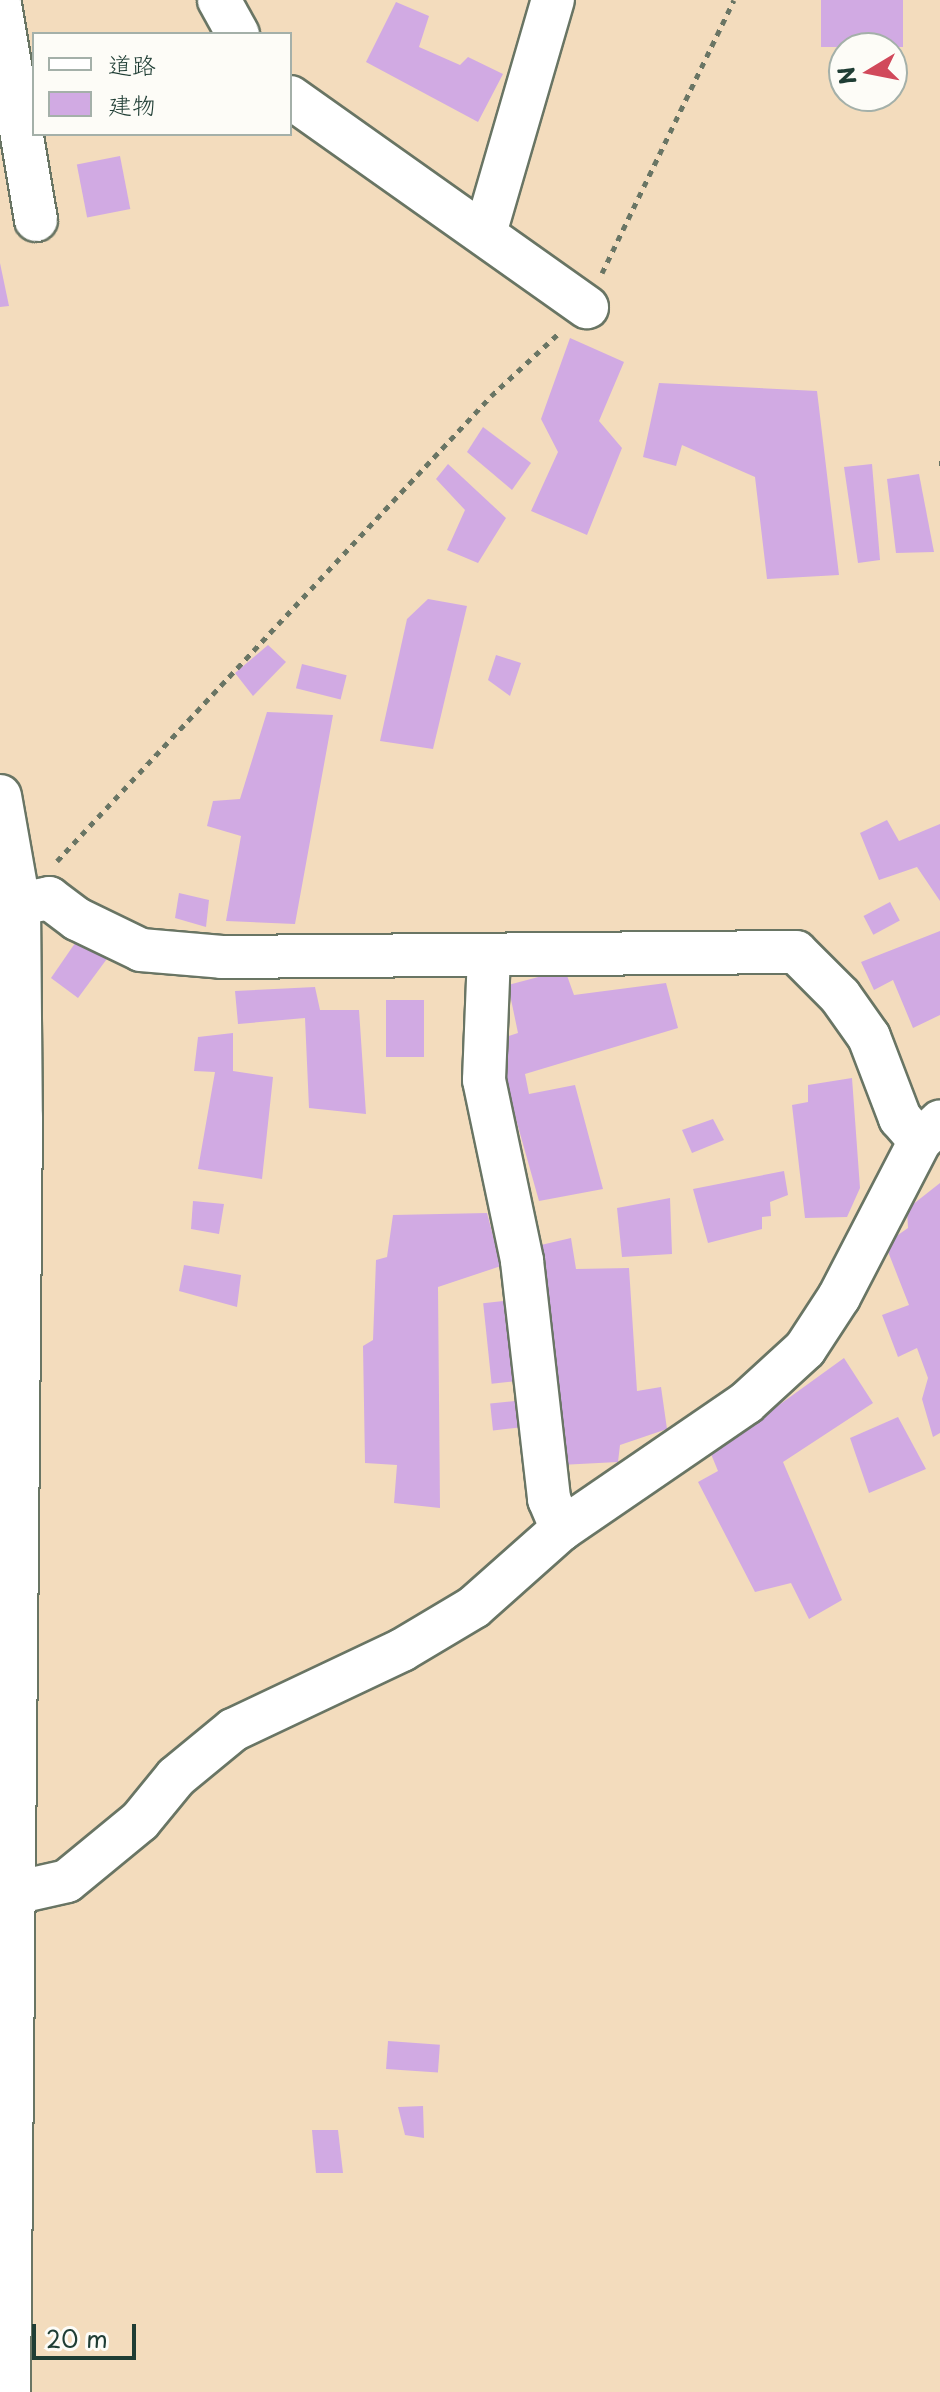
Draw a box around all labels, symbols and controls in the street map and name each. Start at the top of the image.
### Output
legend [32,32,292,136]
north arrow [828,32,908,112]
text: 道路 [108,46,156,82]
text: N [828,64,864,87]
text: 建物 [108,86,156,122]
scale bar [36,2308,140,2358]
text: 20 m [46,2320,108,2356]

